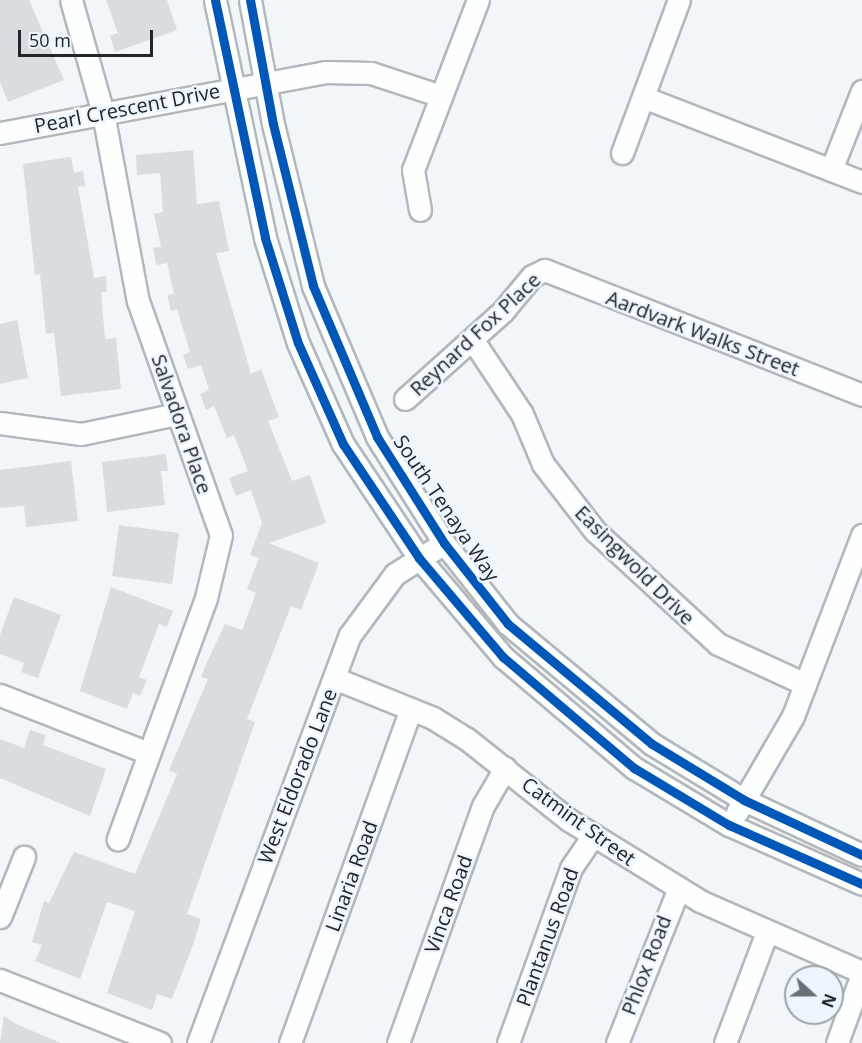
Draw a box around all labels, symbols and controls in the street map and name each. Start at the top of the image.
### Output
scale bar [21,18,156,56]
text: 50 m [29,28,71,52]
street label: Pearl Crescent Drive [32,78,222,138]
street label: Reynard Fox Place [405,267,545,401]
street label: Aardvark Walks Street [603,285,803,381]
street label: Salvadora Place [147,351,217,497]
street label: South Tenaya Way [389,430,505,586]
street label: Easingwold Drive [570,500,700,630]
street label: West Eldorado Lane [253,685,341,867]
street label: Catmint Street [517,772,641,870]
street label: Linaria Road [320,817,382,935]
street label: Vinca Road [419,852,477,956]
street label: Plantanus Road [511,864,583,1010]
street label: Phlox Road [616,912,676,1018]
north arrow [784,965,844,1025]
text: N [816,991,842,1011]

